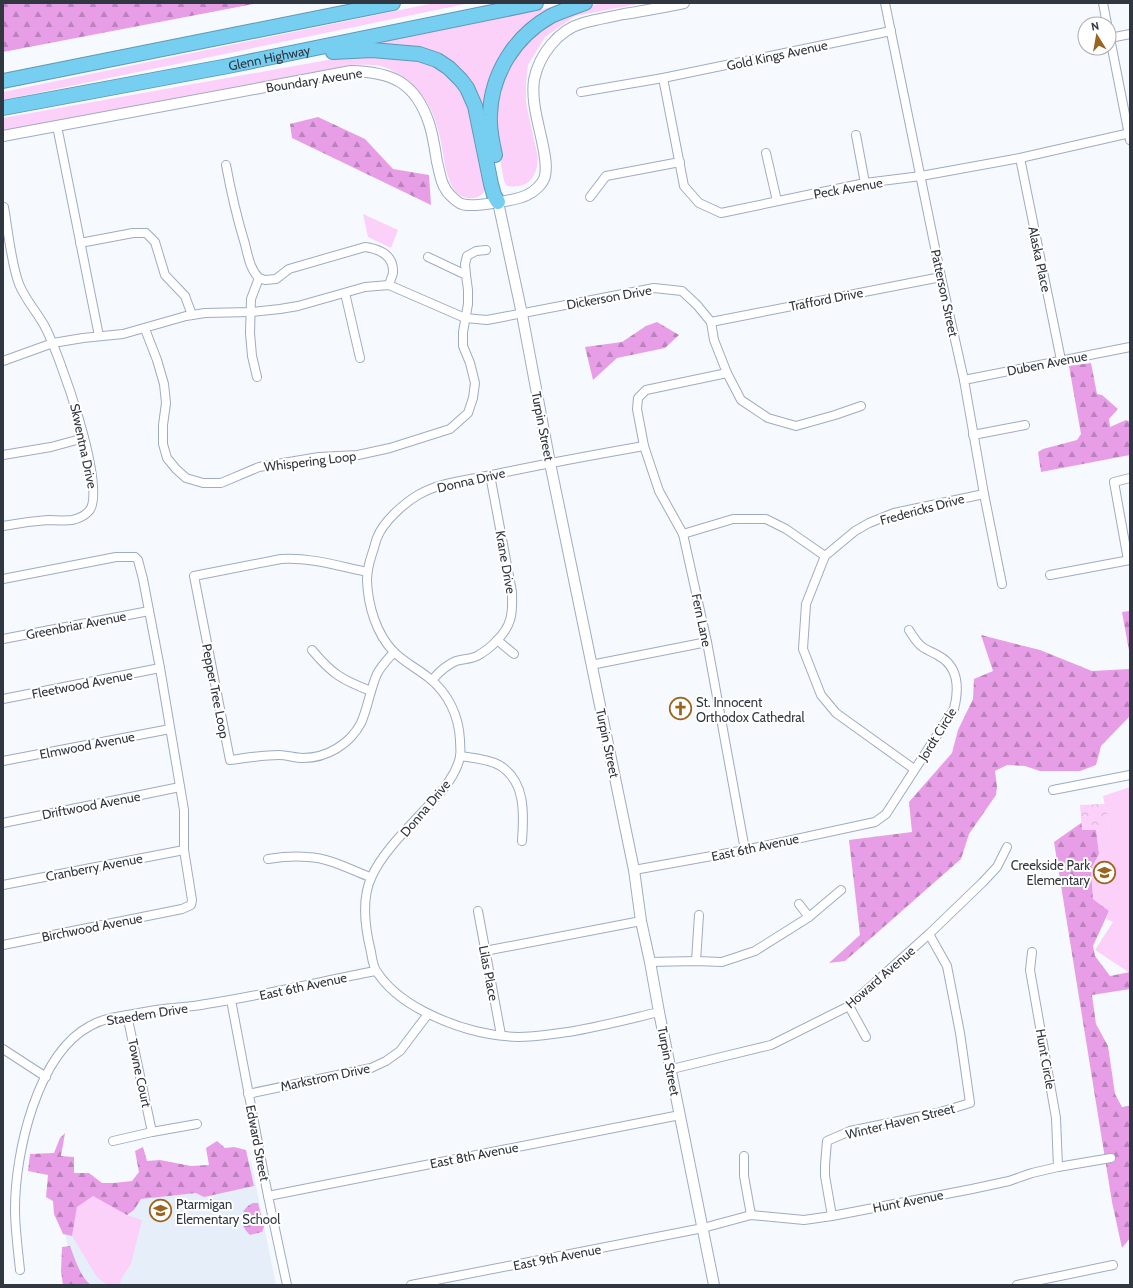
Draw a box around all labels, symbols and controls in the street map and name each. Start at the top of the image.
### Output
north arrow [1077,16,1117,56]
text: N [1090,19,1100,34]
street label: Gold Kings Avenue [725,36,829,73]
street label: Glenn Highway [227,41,312,74]
street label: Boundary Aveune [265,64,364,96]
street label: Peck Avenue [812,174,884,202]
street label: Alaska Place [1025,225,1055,294]
street label: Patterson Street [928,248,962,339]
street label: Dickerson Drive [565,282,653,312]
street label: Trafford Drive [788,284,865,314]
street label: Duben Avenue [1005,347,1089,379]
street label: Turpin Street [528,390,558,463]
street label: Skwentna Drive [67,402,101,490]
street label: Whispering Loop [263,447,357,475]
street label: Donna Drive [435,464,507,496]
street label: Fredericks Drive [878,490,966,528]
street label: Krane Drive [493,529,519,595]
street label: Fern Lane [689,592,715,648]
street label: Greenbriar Avenue [25,607,128,643]
street label: Pepper Tree Loop [199,642,233,740]
street label: Fleetwood Avenue [30,666,134,702]
place label: St. Innocent Orthodox Cathedral [696,694,805,725]
church icon: St. Innocent Orthodox Cathedral [668,696,694,722]
street label: Jordt Circle [914,704,960,764]
street label: Turpin Street [593,707,623,780]
street label: Elmwood Avenue [38,728,136,762]
street label: Donna Drive [397,776,454,840]
street label: Driftwood Avenue [40,788,142,822]
street label: East 6th Avenue [710,830,801,864]
street label: Cranberry Avenue [44,850,144,884]
place label: Creekside Park Elementary [1011,857,1090,888]
school or university icon: Creekside Park Elementary [1092,859,1118,885]
street label: Birchwood Avenue [40,909,144,945]
street label: Howard Avenue [842,942,918,1012]
street label: Lilas Place [476,944,502,1002]
street label: East 6th Avenue [258,969,349,1003]
street label: Staedem Drive [105,1000,189,1028]
street label: Turpin Street [654,1025,684,1098]
street label: Hunt Circle [1033,1028,1059,1091]
street label: Towne Court [125,1037,155,1109]
street label: Markstrom Drive [279,1060,371,1094]
street label: Winter Haven Street [844,1100,957,1142]
street label: Edward Street [243,1104,273,1183]
street label: East 8th Avenue [428,1139,520,1171]
street label: Hunt Avenue [871,1186,945,1216]
place label: Ptarmigan Elementary School [176,1196,280,1227]
school or university icon: Ptarmigan Elementary School [148,1198,174,1224]
street label: East 9th Avenue [512,1241,603,1273]

